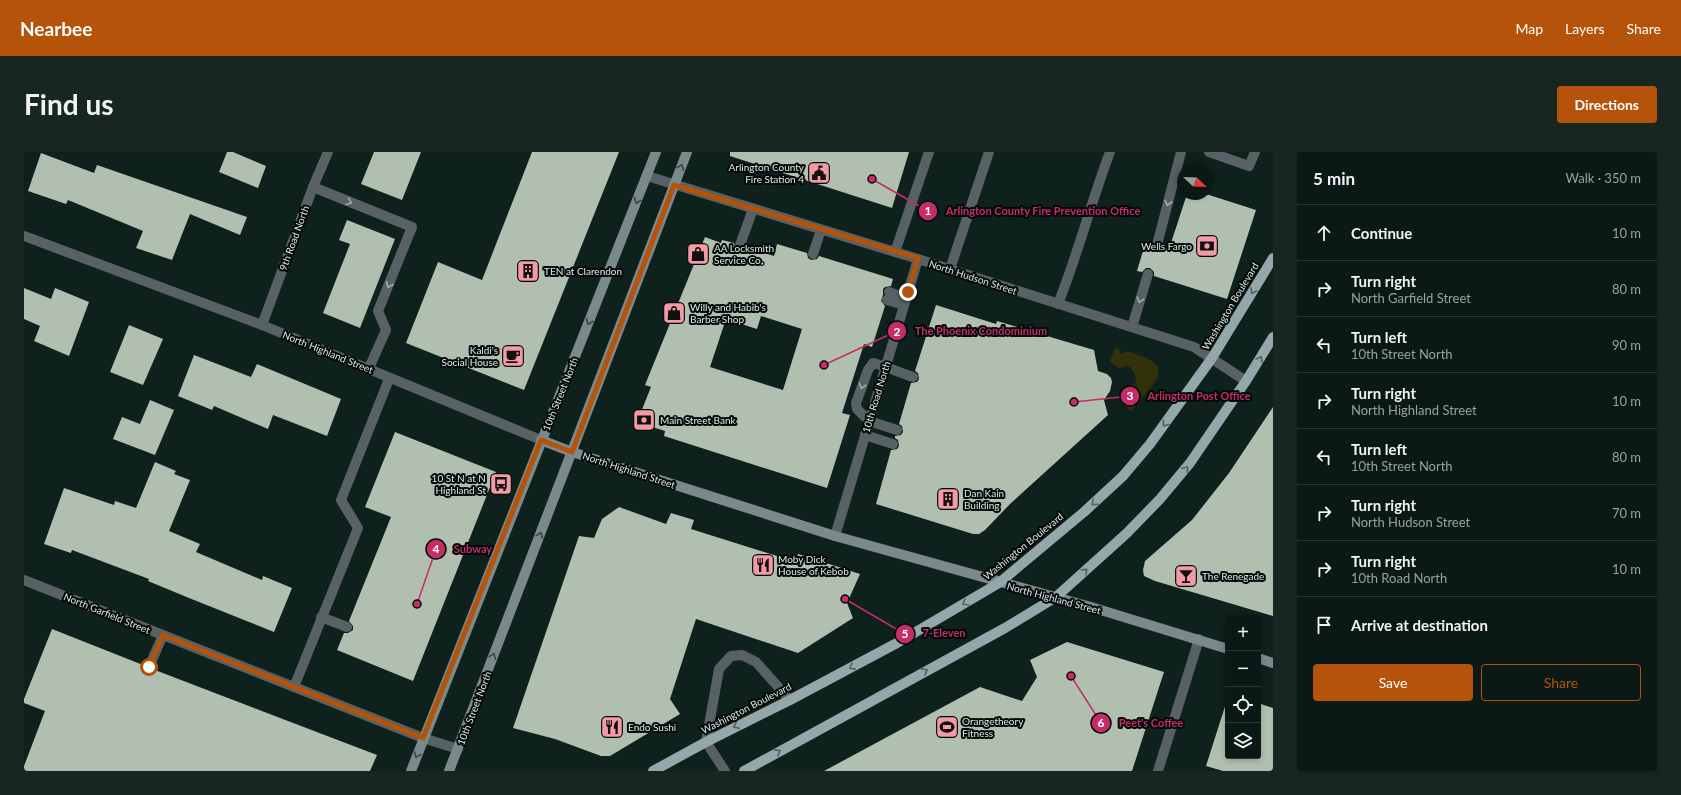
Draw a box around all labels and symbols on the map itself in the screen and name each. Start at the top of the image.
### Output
public building icon: Arlington County Fire Station 4 [806,160,832,186]
place label: Arlington County Fire Station 4 [729,161,805,185]
one-way arrow [676,163,684,170]
north arrow [1177,164,1213,200]
one-way arrow [344,197,352,205]
one-way arrow [633,198,641,205]
callout: Arlington County Fire Prevention Office [918,199,1148,222]
one-way arrow [1164,200,1173,207]
text: 1 [925,203,932,218]
street label: 9th Road North [277,204,311,272]
text: Arlington County Fire Prevention Office [945,204,1140,217]
bank icon: Wells Fargo [1194,233,1220,259]
place label: Wells Fargo [1141,240,1192,252]
shop icon: AA Locksmith Service Co. [685,241,711,267]
place label: AA Locksmith Service Co. [714,242,774,266]
street label: North Hudson Street [928,257,1019,297]
building icon: TEN at Clarendon [515,258,541,284]
street label: Washington Boulevard [1199,260,1261,352]
place label: TEN at Clarendon [544,265,622,277]
one-way arrow [385,282,393,289]
route end [899,283,917,301]
one-way arrow [1251,287,1258,294]
one-way arrow [1136,297,1145,304]
shop icon: Willy and Habib's Barber Shop [661,300,687,326]
place label: Willy and Habib's Barber Shop [690,301,766,325]
one-way arrow [585,319,593,326]
callout: The Phoenix Condominium [887,320,1056,343]
text: 2 [894,324,901,339]
text: The Phoenix Condominium [915,324,1047,337]
street label: North Highland Street [281,328,375,376]
cafe icon: Kaldi's Social House [500,343,526,369]
place label: Kaldi's Social House [442,344,498,368]
street label: 10th Street North [540,356,580,432]
one-way arrow [1255,356,1262,363]
street label: 10th Road North [859,360,893,434]
one-way arrow [859,383,867,390]
callout: Arlington Post Office [1120,384,1259,407]
text: 3 [1127,388,1134,403]
text: Arlington Post Office [1146,389,1251,402]
bank icon: Main Street Bank [631,407,657,433]
place label: Main Street Bank [660,414,736,426]
one-way arrow [1163,419,1170,426]
street label: North Highland Street [581,449,677,491]
one-way arrow [1181,466,1188,474]
bus stop icon: 10 St N at N Highland St [488,471,514,497]
place label: 10 St N at N Highland St [432,472,486,496]
building icon: Dan Kain Building [935,486,961,512]
place label: Dan Kain Building [964,487,1004,511]
one-way arrow [1091,498,1099,506]
street label: Washington Boulevard [981,510,1065,582]
one-way arrow [536,532,544,539]
callout: Subway [426,537,501,560]
text: 4 [433,541,440,556]
text: Subway [454,542,492,555]
restaurant icon: Moby Dick House of Kebob [750,552,776,578]
place label: Moby Dick House of Kebob [778,553,849,577]
bar icon: The Renegade [1173,563,1199,589]
one-way arrow [1080,569,1088,576]
place label: The Renegade [1202,570,1264,582]
street label: North Highland Street [1006,580,1103,616]
street label: North Garfield Street [62,590,152,636]
one-way arrow [962,598,969,606]
callout: 7-Eleven [895,622,974,645]
text: 5 [902,626,909,641]
text: 7-Eleven [923,626,965,639]
one-way arrow [489,653,497,660]
route start [140,658,158,676]
one-way arrow [849,662,856,670]
street label: 10th Street North [454,669,494,747]
one-way arrow [921,669,928,676]
street label: Washington Boulevard [699,680,793,736]
callout: Peet's Coffee [1091,712,1192,735]
restaurant icon: Endo Sushi [599,714,625,740]
sports icon: Orangetheory Fitness [934,714,960,740]
place label: Orangetheory Fitness [962,715,1024,739]
text: 6 [1098,715,1105,730]
text: Peet's Coffee [1119,716,1183,729]
place label: Endo Sushi [628,721,676,733]
one-way arrow [733,721,740,728]
one-way arrow [774,749,781,756]
one-way arrow [413,751,421,758]

